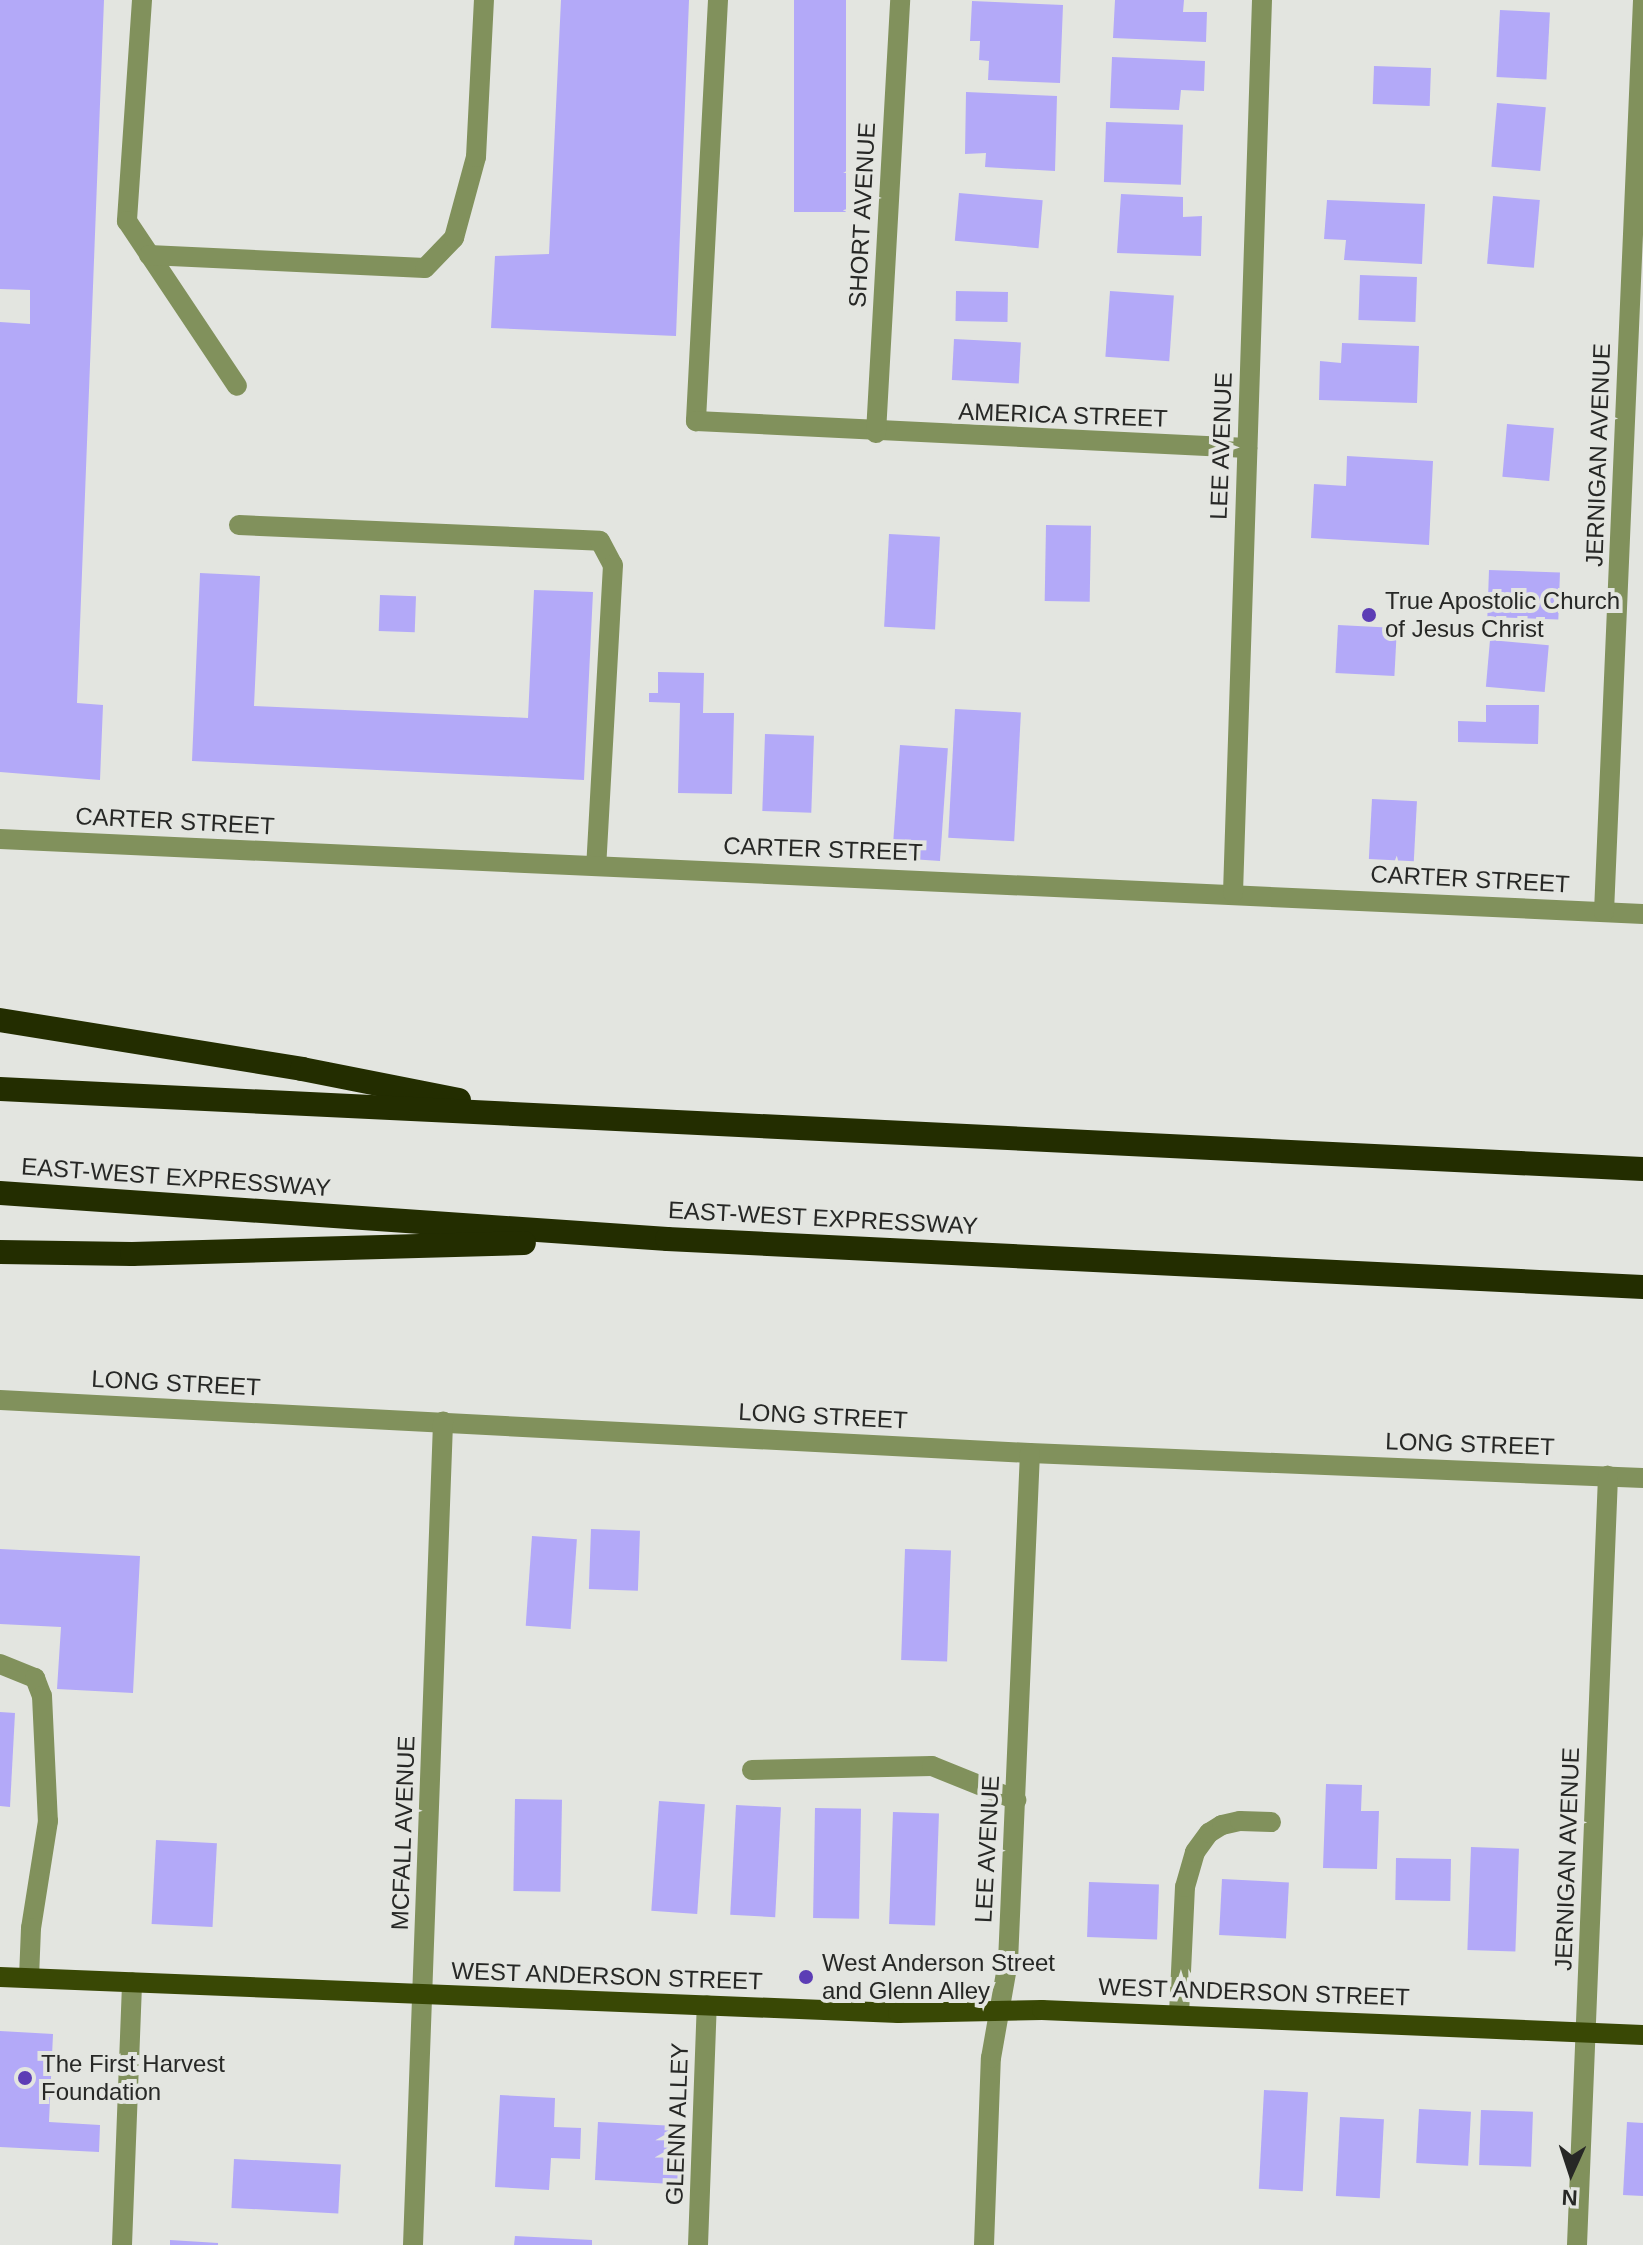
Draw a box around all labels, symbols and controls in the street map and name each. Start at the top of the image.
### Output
street label: SHORT AVENUE [843,121,881,309]
street label: JERNIGAN AVENUE [1580,342,1616,568]
street label: LEE AVENUE [1204,371,1238,521]
street label: AMERICA STREET [957,397,1169,433]
place label: True Apostolic Church of Jesus Christ [1385,587,1622,643]
marker: True Apostolic Church of Jesus Christ [1360,606,1378,624]
street label: CARTER STREET [75,801,275,841]
street label: CARTER STREET [723,831,923,867]
street label: CARTER STREET [1370,859,1570,899]
street label: EAST-WEST EXPRESSWAY [20,1152,332,1202]
street label: EAST-WEST EXPRESSWAY [667,1195,979,1241]
street label: LONG STREET [91,1364,261,1402]
street label: LONG STREET [738,1397,908,1435]
street label: LONG STREET [1385,1427,1555,1461]
street label: MCFALL AVENUE [385,1734,421,1932]
street label: JERNIGAN AVENUE [1549,1746,1585,1972]
street label: LEE AVENUE [969,1774,1005,1924]
place label: West Anderson Street and Glenn Alley [822,1949,1056,2005]
street label: WEST ANDERSON STREET [450,1956,764,1996]
marker: West Anderson Street and Glenn Alley [797,1968,815,1986]
street label: WEST ANDERSON STREET [1097,1972,1411,2012]
street label: GLENN ALLEY [660,2042,694,2206]
place label: The First Harvest Foundation [41,2050,225,2106]
marker: The First Harvest Foundation [16,2069,34,2087]
north arrow [1531,2133,1611,2213]
text: N [1561,2185,1578,2210]

